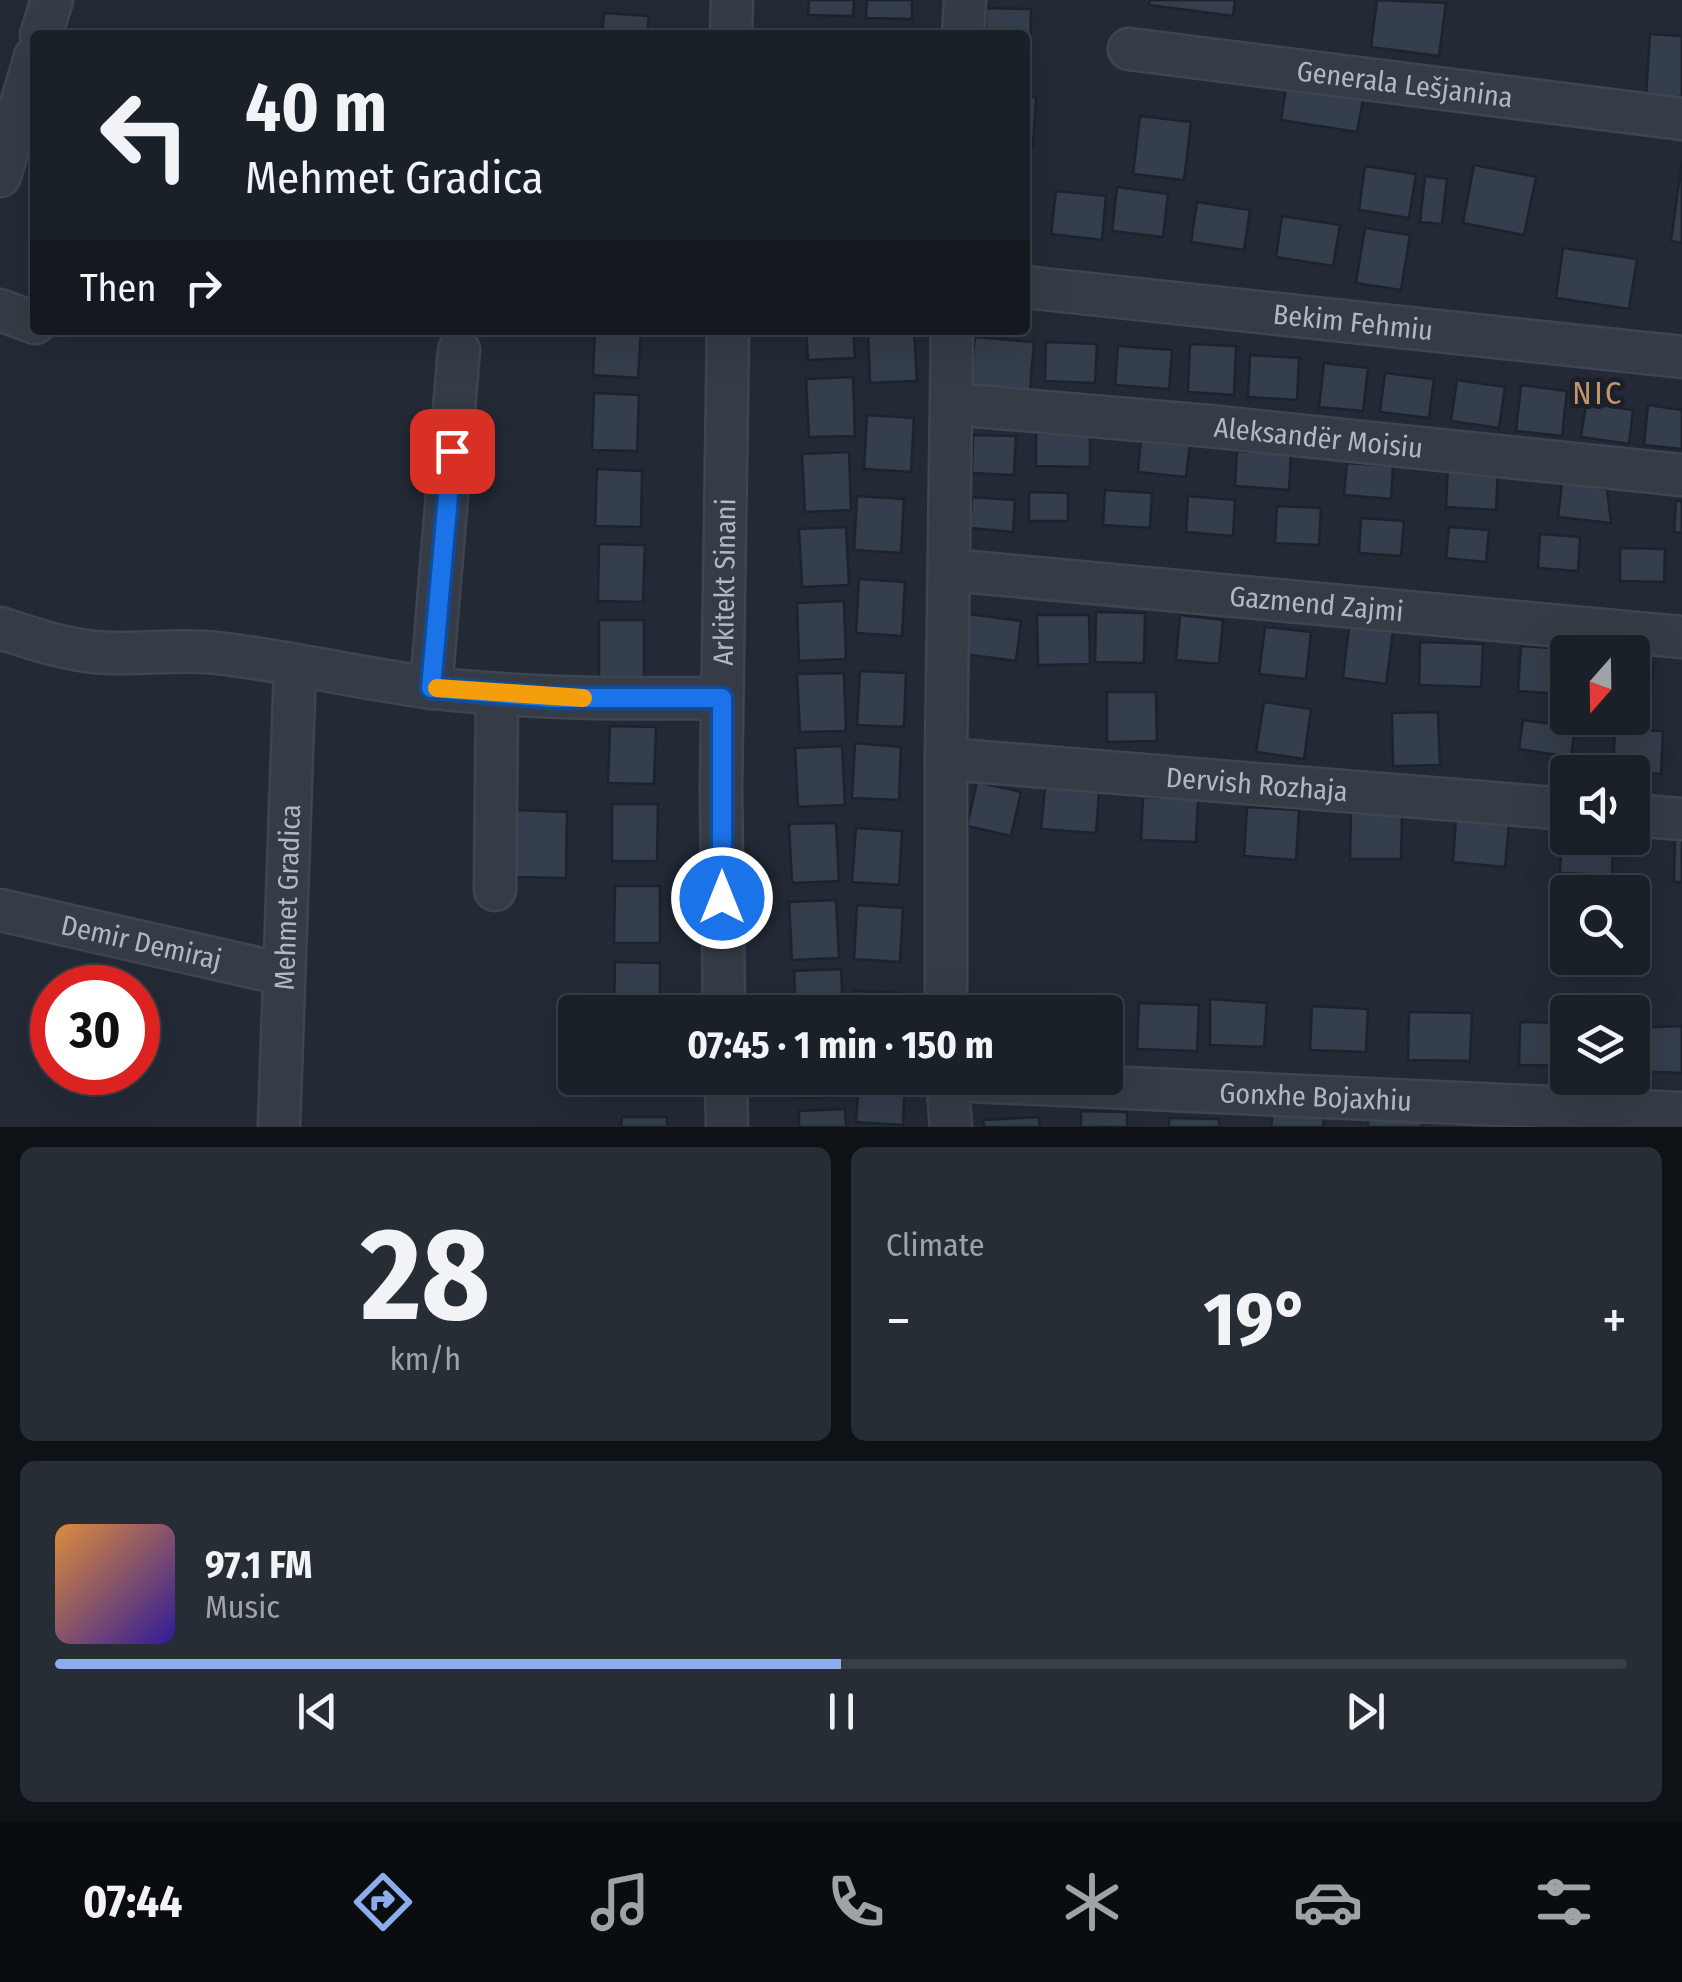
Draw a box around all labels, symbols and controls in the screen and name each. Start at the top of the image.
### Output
street label: Generala Lešjanina [1295,54,1515,114]
text: 40 m [245,66,387,150]
icon: left [80,70,210,200]
text: Mehmet Gradica [245,151,544,205]
icon: right [176,260,231,315]
text: Then [80,265,156,311]
street label: Bekim Fehmiu [1271,298,1435,347]
district label: NIC [1572,374,1624,412]
pin [410,409,495,494]
street label: Aleksandër Moisiu [1212,411,1424,465]
icon: arrive [425,424,480,479]
street label: Arkitekt Sinani [707,498,742,666]
street label: Gazmend Zajmi [1228,580,1405,628]
north arrow [1550,635,1650,735]
map controls [1550,635,1650,1095]
button: sound [1550,755,1650,855]
street label: Dervish Rozhaja [1165,761,1349,808]
street label: Mehmet Gradica [268,804,307,991]
position arrow [670,846,774,950]
button: search [1550,875,1650,975]
street label: Demir Demiraj [58,908,225,977]
speed limit sign: 30 [30,965,160,1095]
button: layers [1550,995,1650,1095]
text: 07:45 · 1 min · 150 m [687,1022,994,1068]
street label: Gonxhe Bojaxhiu [1219,1076,1413,1118]
text: 28 [361,1197,490,1353]
text: Climate [886,1226,985,1264]
text: 19° [1204,1275,1309,1365]
text: − [886,1288,911,1354]
text: + [1602,1288,1627,1354]
text: km/h [390,1340,461,1378]
text: 97.1 FM [205,1542,312,1588]
text: Music [205,1588,280,1626]
icon: previous [290,1684,345,1739]
icon: pause [814,1684,869,1739]
icon: next [1338,1684,1393,1739]
icon: directions [348,1867,418,1937]
icon: music [585,1867,655,1937]
icon: phone [821,1867,891,1937]
icon: climate [1057,1867,1127,1937]
icon: car [1293,1867,1363,1937]
icon: filters [1529,1867,1599,1937]
text: 07:44 [83,1875,182,1929]

